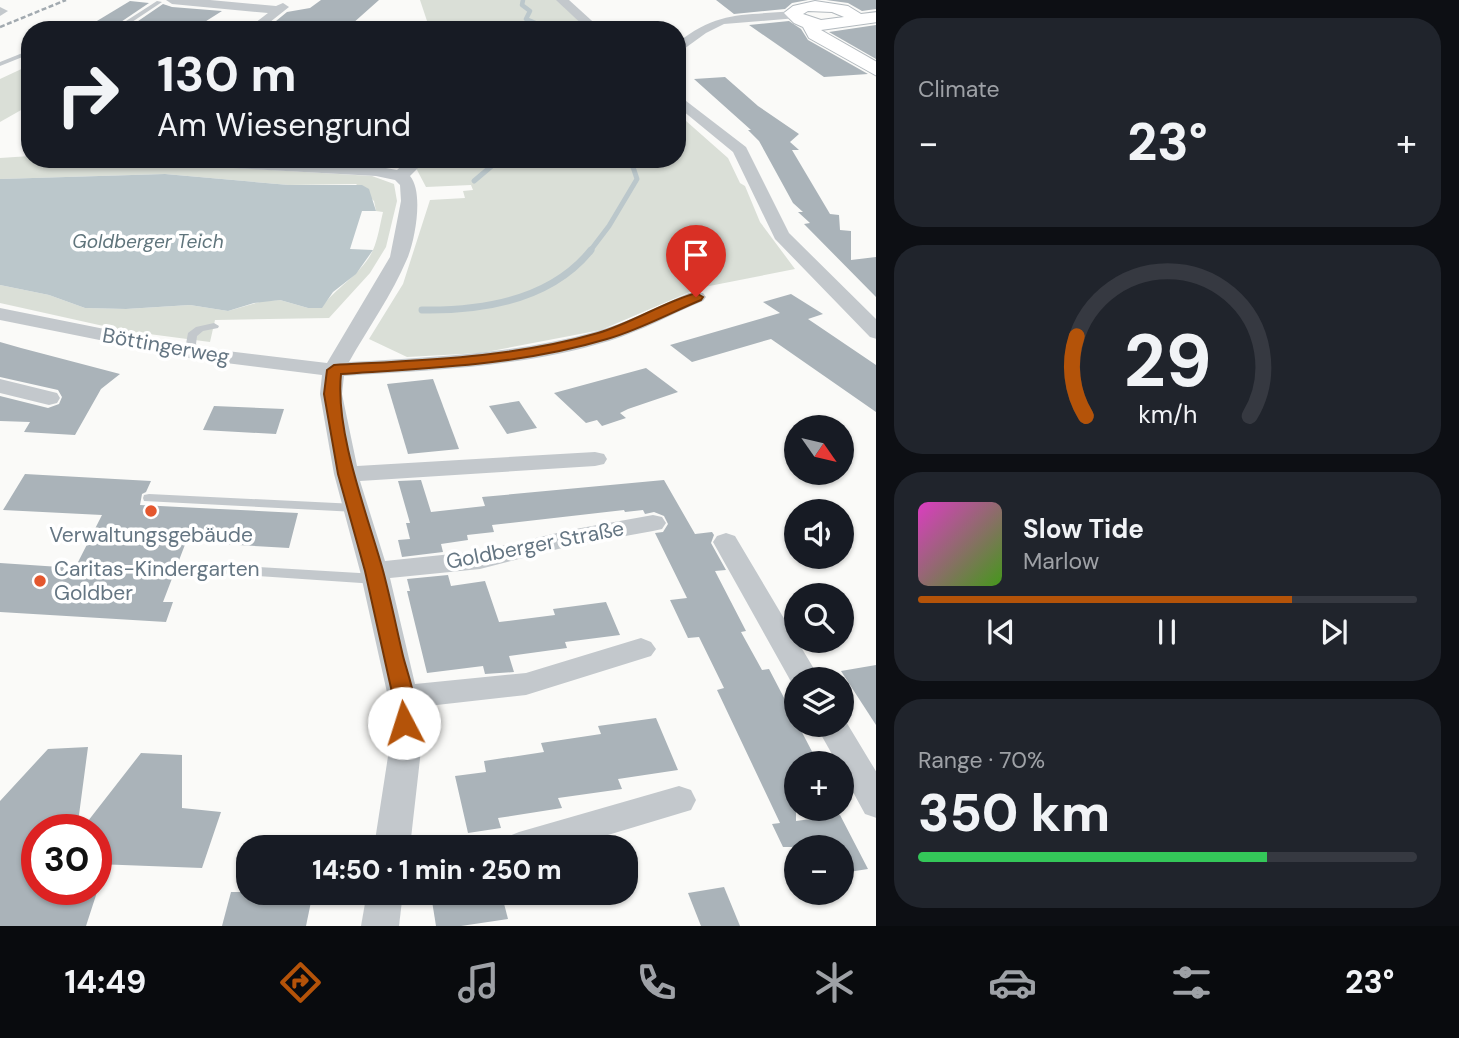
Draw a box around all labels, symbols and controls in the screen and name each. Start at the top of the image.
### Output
text: 130 m [157,42,297,106]
icon: right [42,49,133,140]
text: Climate [918,74,1000,104]
text: Am Wiesengrund [157,104,411,146]
text: 23° [1127,108,1208,176]
text: − [918,118,939,168]
text: + [1396,118,1417,168]
pin [666,225,726,297]
water label: Goldberger Teich [72,229,224,254]
icon: arrive [677,236,715,274]
text: 29 [1124,314,1211,409]
street label: Böttingerweg [100,321,232,371]
text: km/h [1138,397,1197,430]
north arrow [784,415,854,485]
map controls [784,415,854,905]
button: sound [784,499,854,569]
marker: Verwaltungsgebäude [143,503,159,519]
text: Slow Tide [1023,512,1144,546]
street label: Goldberger Straße [444,514,626,576]
place label: Verwaltungsgebäude [49,521,253,549]
text: Marlow [1023,546,1099,576]
place label: Caritas-Kindergarten Goldber [54,555,260,607]
marker: Caritas-Kindergarten Goldber [32,573,48,589]
button: search [784,583,854,653]
icon: previous [982,613,1020,651]
icon: pause [1148,613,1186,651]
icon: next [1315,613,1353,651]
button: layers [784,667,854,737]
position arrow [367,686,441,760]
text: Range · 70% [918,745,1045,775]
button: + [784,751,854,821]
text: 350 km [918,779,1110,847]
speed limit sign: 30 [21,814,112,905]
button: − [784,835,854,905]
text: 14:50 · 1 min · 250 m [312,853,562,887]
icon: directions [276,958,325,1007]
icon: music [454,958,503,1007]
icon: phone [632,958,681,1007]
icon: climate [810,958,859,1007]
icon: car [988,958,1037,1007]
icon: filters [1167,958,1216,1007]
text: 14:49 [65,961,146,1003]
text: 23° [1345,961,1394,1003]

